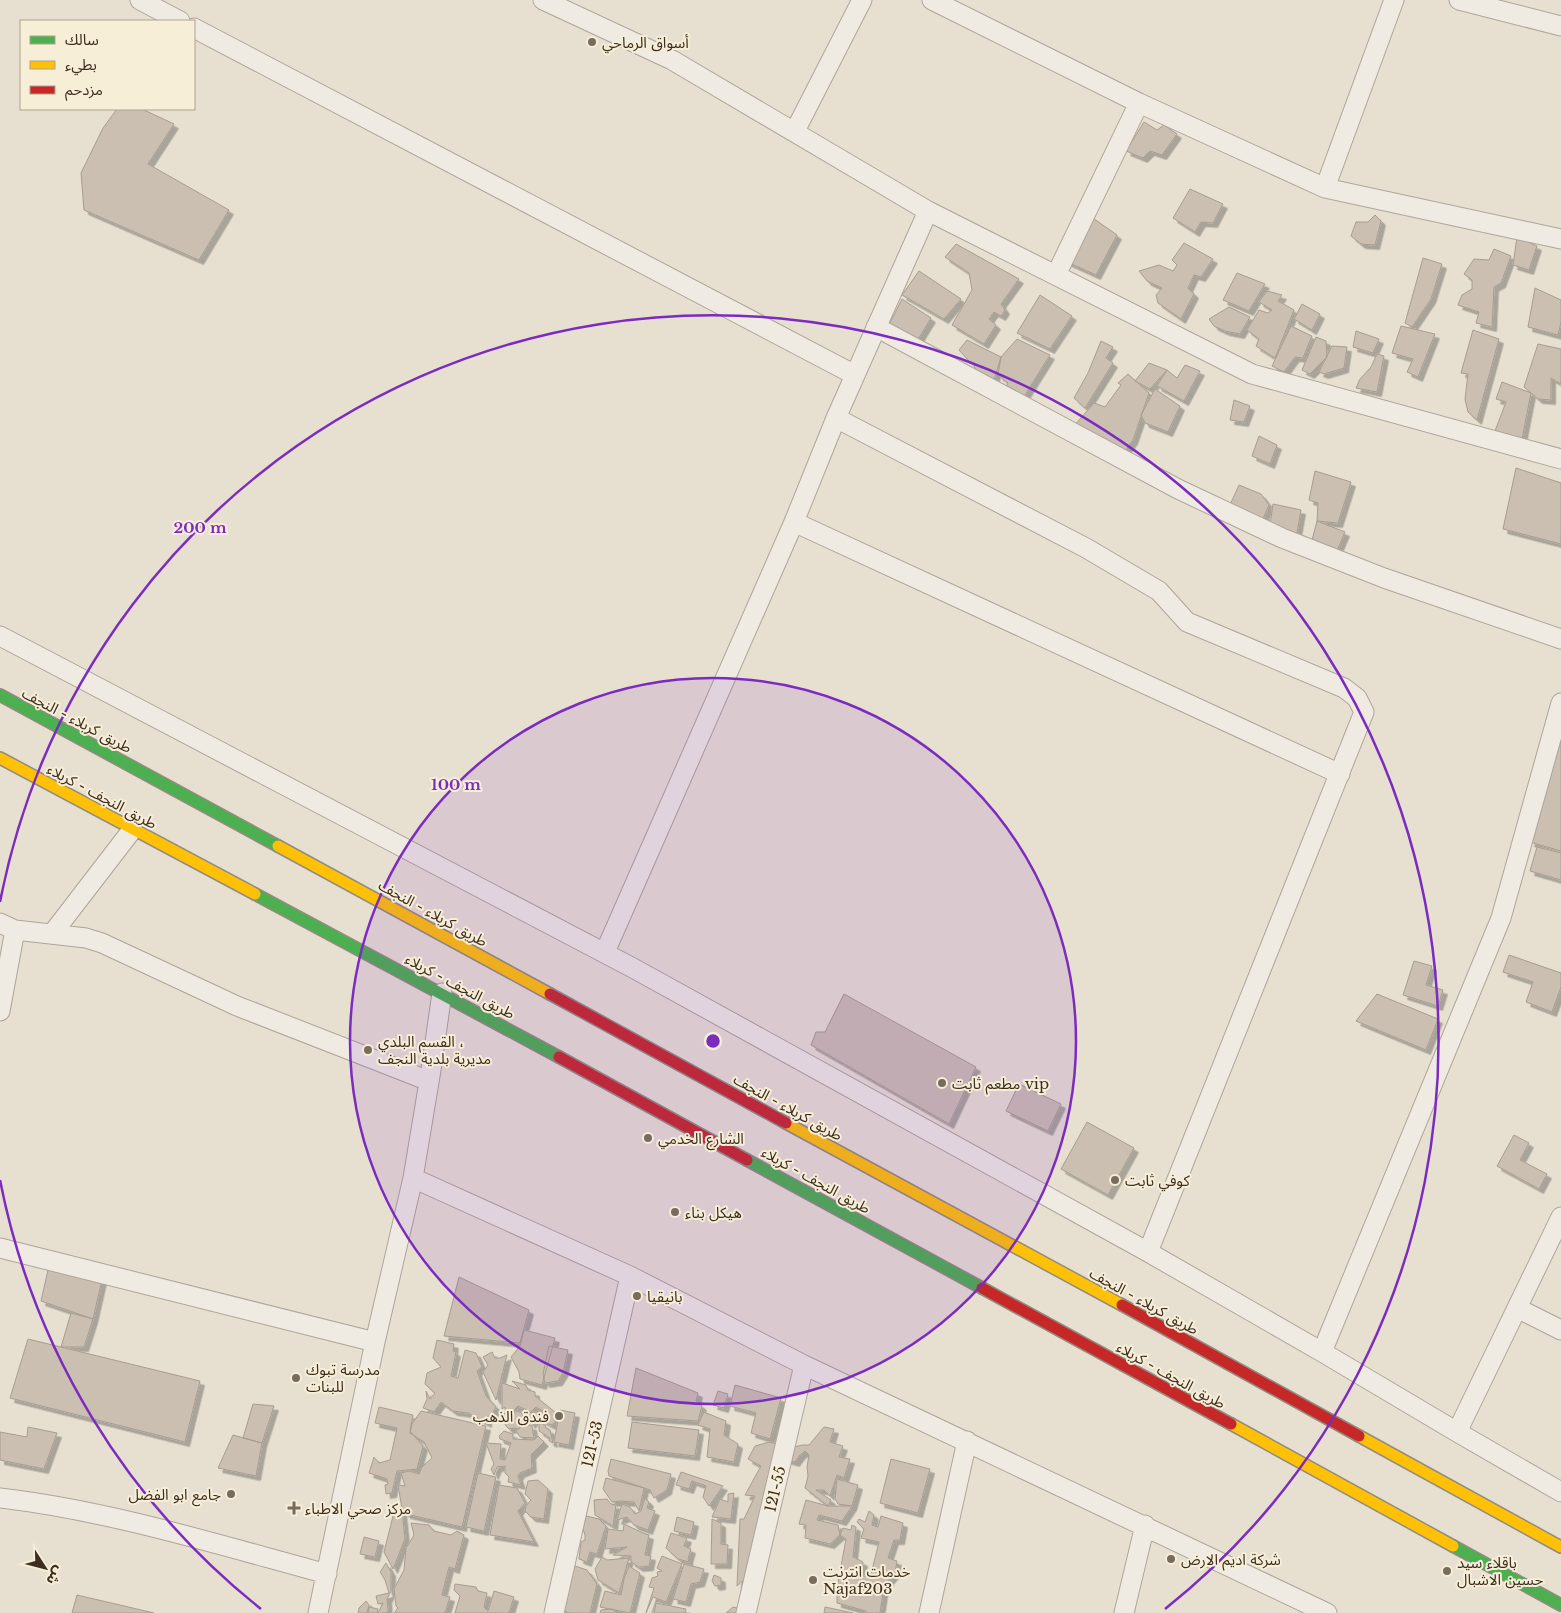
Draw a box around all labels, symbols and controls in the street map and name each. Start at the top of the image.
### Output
legend [20,20,195,110]
text: سالك [65,30,99,49]
place label: أسواق الرماحي [602,33,689,54]
marker: أسواق الرماحي [586,36,598,48]
text: بطيء [65,55,97,76]
text: مزدحم [65,80,103,101]
text: 200 m [174,518,227,537]
street label: طريق کربلاء - النجف [18,683,135,758]
street label: طريق النجف - کربلاء [43,759,160,834]
text: 100 m [431,775,481,794]
street label: طريق کربلاء - النجف [375,875,491,952]
street label: طريق النجف - کربلاء [401,949,518,1024]
place label: القسم البلدي ، مديرية بلدية النجف [378,1032,491,1068]
centre of rings [704,1032,722,1050]
marker: القسم البلدي ، مديرية بلدية النجف [362,1044,374,1056]
street label: طريق کربلاء - النجف [730,1069,846,1146]
place label: مطعم ثابت vip [952,1074,1049,1095]
marker: مطعم ثابت vip [936,1077,948,1089]
place label: الشارع الخدمي [658,1129,744,1151]
marker: الشارع الخدمي [642,1132,654,1144]
street label: طريق النجف - کربلاء [758,1142,874,1219]
place label: كوفي ثابت [1125,1171,1190,1192]
marker: كوفي ثابت [1109,1174,1121,1186]
place label: هيكل بناء [685,1203,742,1222]
marker: هيكل بناء [669,1206,681,1218]
street label: طريق کربلاء - النجف [1086,1263,1202,1340]
place label: بانيقيا [647,1287,682,1306]
marker: بانيقيا [631,1290,643,1302]
street label: طريق النجف - کربلاء [1113,1337,1229,1414]
place label: مدرسة تبوك للبنات [306,1360,380,1396]
marker: مدرسة تبوك للبنات [290,1372,302,1384]
place label: فندق الذهب [473,1407,549,1426]
marker: فندق الذهب [553,1410,565,1422]
street label: 121-53 [577,1419,607,1469]
street label: 121-55 [761,1464,789,1514]
place label: جامع ابو الفضل [129,1485,221,1507]
marker: جامع ابو الفضل [225,1488,237,1500]
place label: مركز صحي الاطباء [305,1499,411,1520]
marker: مركز صحي الاطباء [287,1501,301,1515]
north arrow [20,1543,70,1593]
place label: شركة اديم الارض [1181,1550,1281,1571]
marker: شركة اديم الارض [1165,1553,1177,1565]
place label: باقلاء سيد حسين الاشبال [1457,1553,1544,1589]
place label: خدمات انترنت Najaf203 [823,1562,911,1598]
text: ش [43,1563,68,1589]
marker: باقلاء سيد حسين الاشبال [1441,1565,1453,1577]
marker: خدمات انترنت Najaf203 [807,1574,819,1586]

